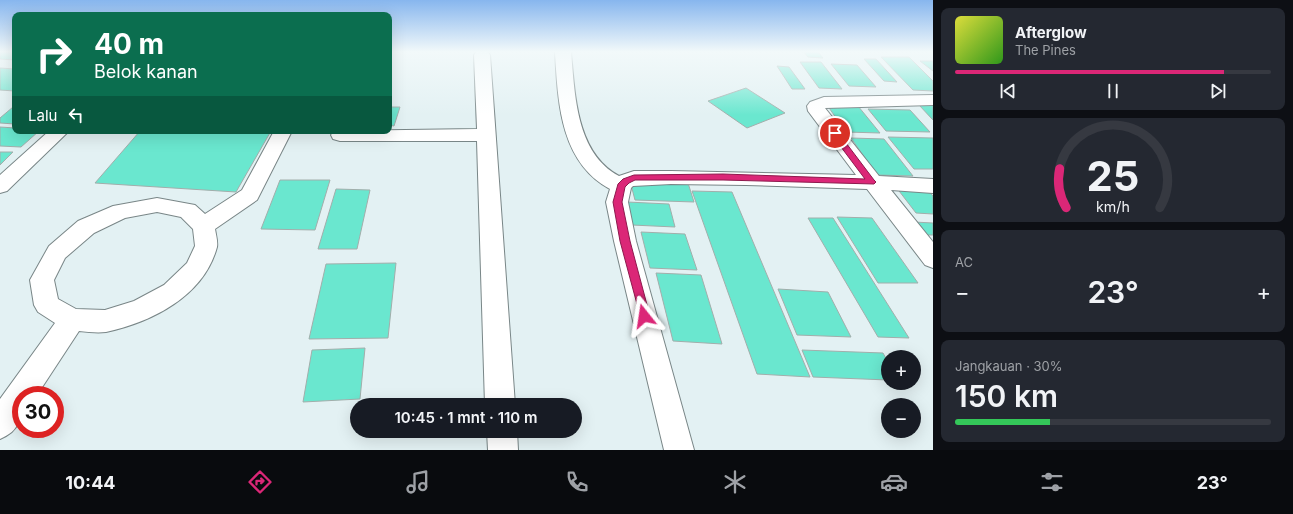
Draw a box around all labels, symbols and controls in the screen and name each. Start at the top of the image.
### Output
text: Afterglow [1015,23,1087,42]
text: 40 m [94,27,164,61]
icon: right [28,28,80,80]
text: The Pines [1015,42,1076,58]
text: Belok kanan [94,61,198,82]
icon: previous [997,80,1019,102]
icon: pause [1102,80,1124,102]
icon: next [1207,80,1229,102]
icon: left [65,104,87,126]
text: Lalu [28,106,57,125]
pin [818,116,852,150]
icon: arrive [824,122,846,144]
text: 25 [1087,151,1139,201]
text: km/h [1096,198,1130,215]
text: AC [955,254,973,270]
text: 23° [1087,274,1139,310]
text: − [955,279,970,305]
text: + [1256,279,1271,305]
position arrow [623,295,665,337]
map controls [881,350,921,438]
button: + [881,350,921,390]
text: Jangkauan · 30% [955,358,1063,374]
text: 150 km [955,378,1058,414]
speed limit sign: 30 [12,386,64,438]
button: − [881,398,921,438]
text: 10:45 · 1 mnt · 110 m [394,408,538,427]
icon: directions [246,468,274,496]
icon: music [404,468,432,496]
icon: phone [563,468,591,496]
icon: climate [721,468,749,496]
icon: car [880,468,908,496]
icon: filters [1038,468,1066,496]
text: 10:44 [65,472,115,493]
text: 23° [1197,472,1228,493]

